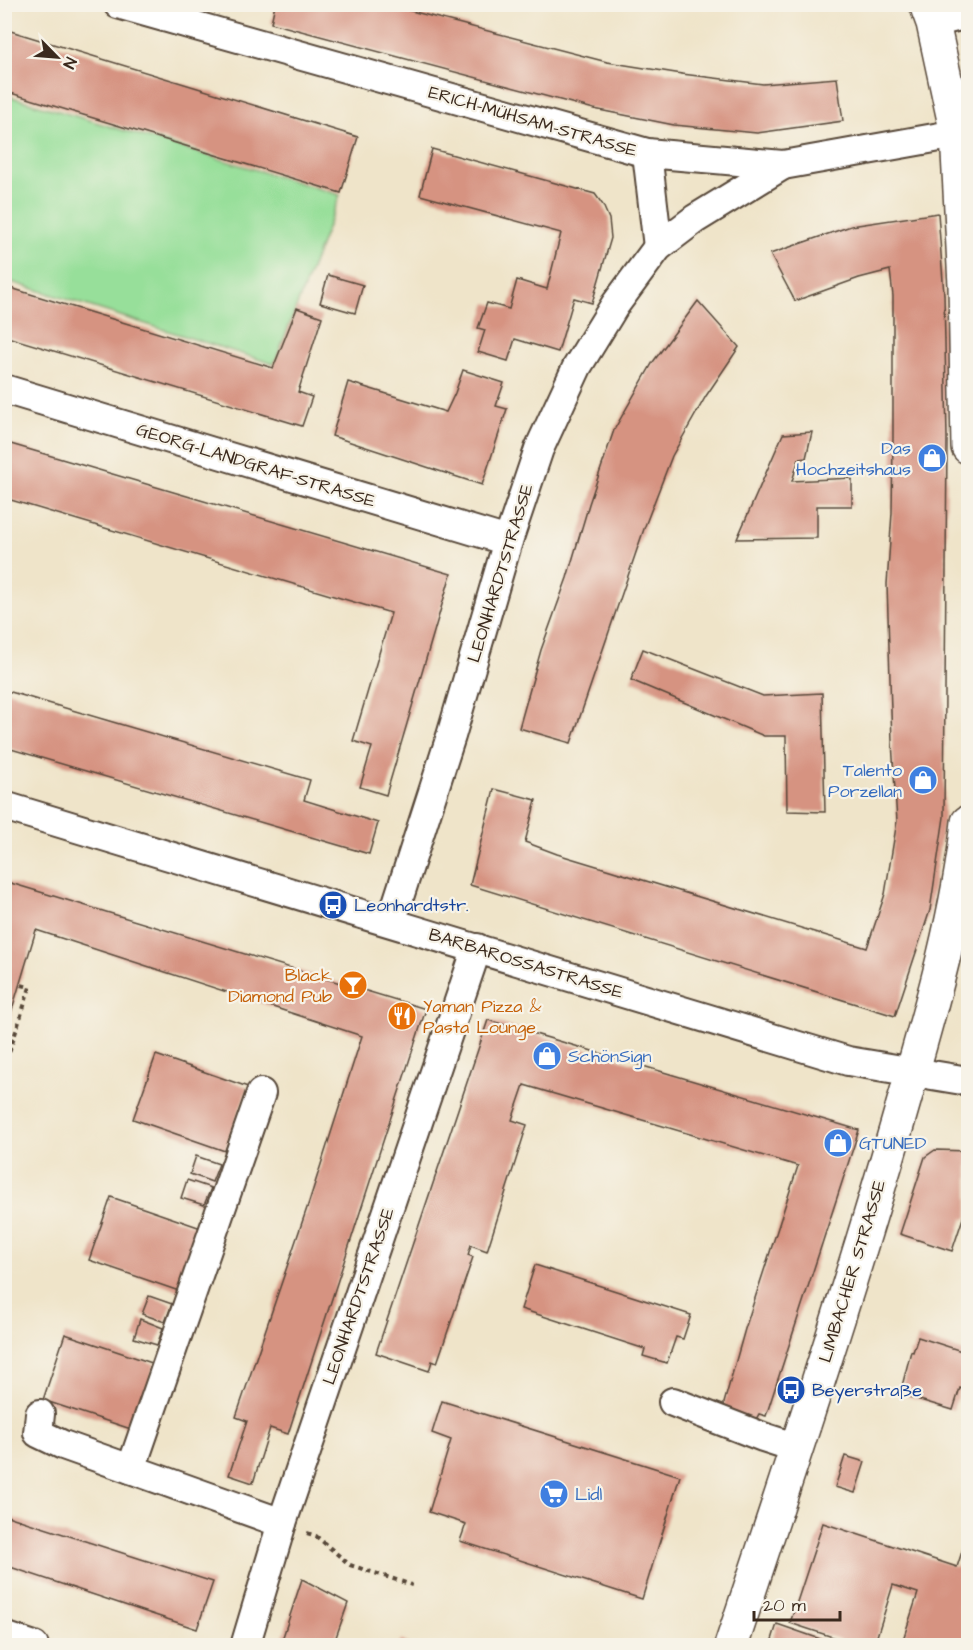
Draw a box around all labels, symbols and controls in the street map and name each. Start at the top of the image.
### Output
north arrow [27,27,87,87]
text: N [58,54,82,72]
street label: ERICH-MÜHSAM-STRASSE [426,80,640,163]
street label: GEORG-LANDGRAF-STRASSE [133,417,379,514]
place label: Das Hochzeitshaus [796,436,911,482]
shop icon: Das Hochzeitshaus [916,442,948,474]
street label: LEONHARDTSTRASSE [461,480,540,666]
place label: Talento Porzellan [828,758,902,804]
shop icon: Talento Porzellan [907,764,939,796]
bus stop icon: Leonhardtstr. [317,889,349,921]
place label: Leonhardtstr. [354,893,469,918]
street label: BARBAROSSASTRASSE [426,922,626,1005]
place label: Black Diamond Pub [228,963,332,1009]
bar icon: Black Diamond Pub [337,969,369,1001]
place label: Yaman Pizza & Pasta Lounge [423,994,542,1041]
restaurant icon: Yaman Pizza & Pasta Lounge [386,1000,418,1032]
shop icon: SchönSign [531,1040,563,1072]
place label: SchönSign [568,1044,652,1070]
shop icon: GTUNED [822,1127,854,1159]
place label: GTUNED [859,1131,927,1156]
street label: LIMBACHER STRASSE [813,1176,892,1365]
street label: LEONHARDTSTRASSE [316,1204,401,1388]
bus stop icon: Beyerstraße [775,1374,807,1406]
place label: Beyerstraße [812,1378,922,1404]
supermarket icon: Lidl [538,1478,570,1510]
place label: Lidl [575,1482,602,1507]
scale bar [754,1584,840,1622]
text: 20 m [763,1593,806,1618]

